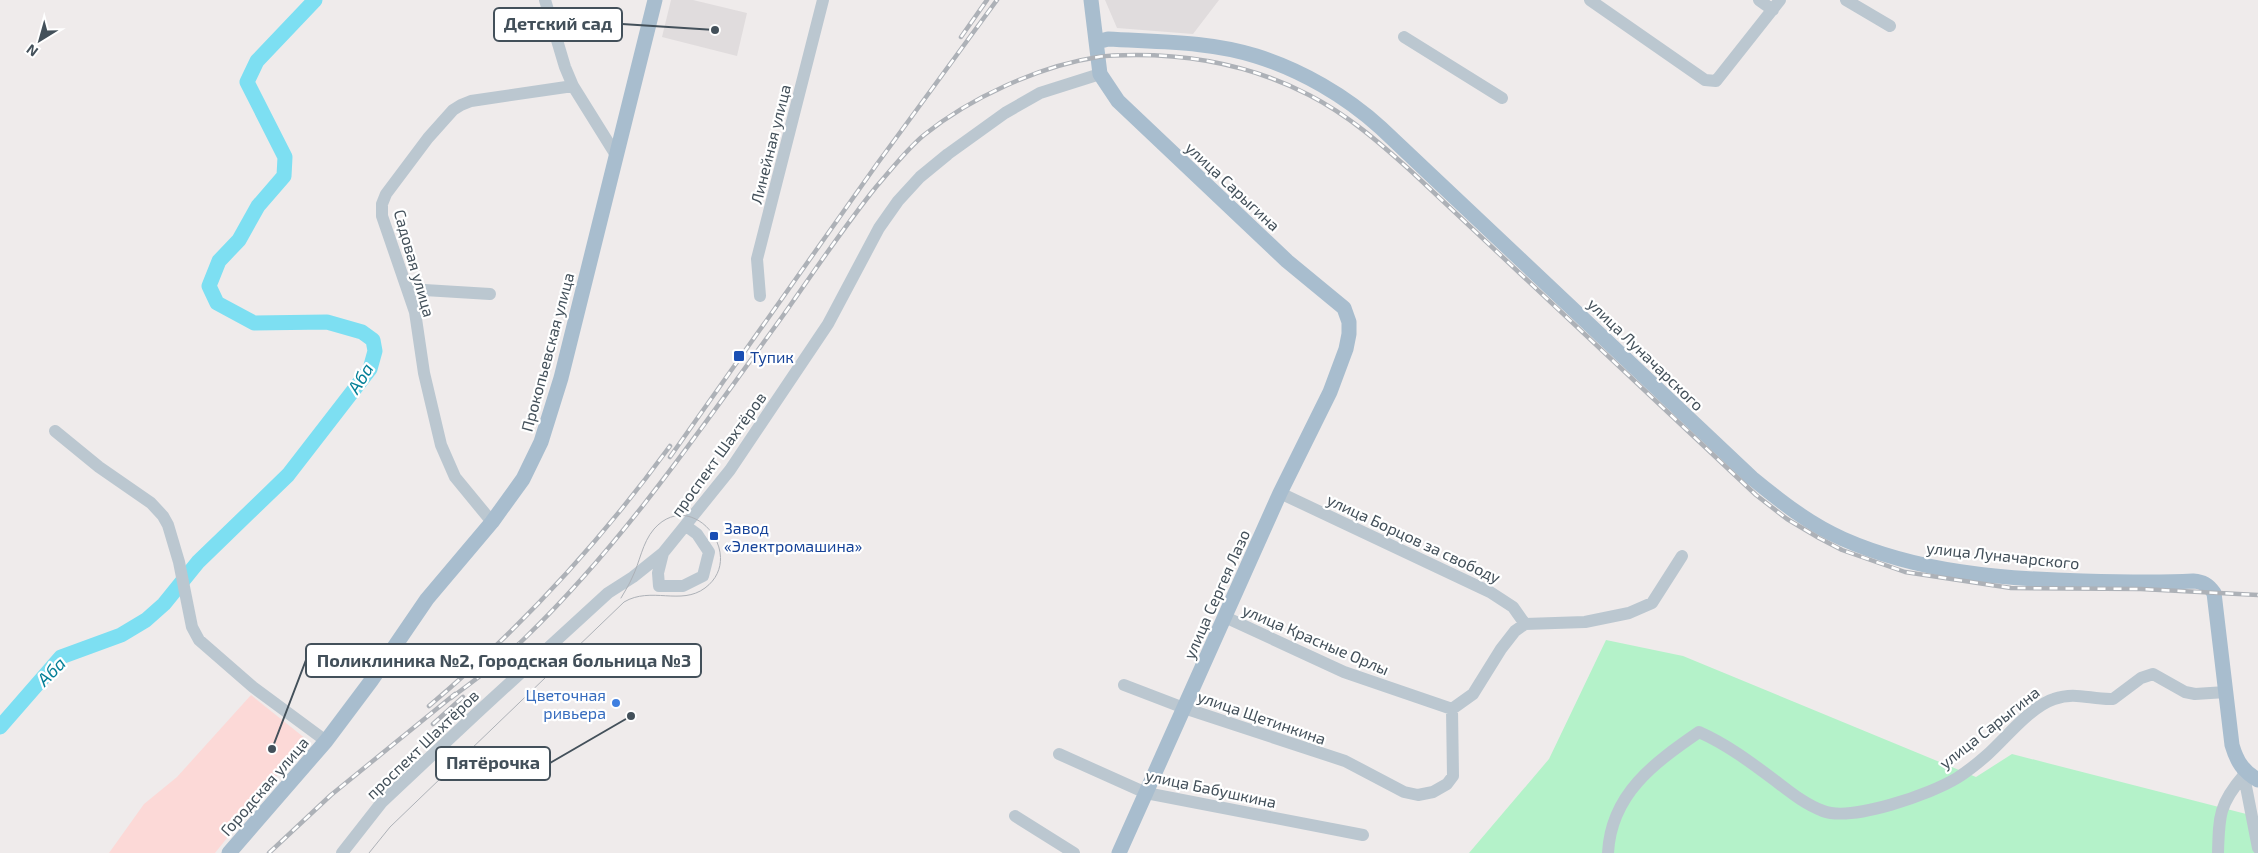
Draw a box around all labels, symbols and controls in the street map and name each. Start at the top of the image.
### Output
callout: Детский сад [494,8,622,41]
text: Детский сад [504,12,612,34]
north arrow [15,15,65,65]
text: N [23,41,41,61]
street label: Линейная улица [746,82,795,206]
street label: улица Сарыгина [1181,137,1284,235]
street label: Садовая улица [390,207,439,319]
street label: Прокопьевская улица [517,270,578,434]
street label: улица Луначарского [1583,294,1708,415]
place label: Тупик [750,347,794,367]
marker: Тупик [732,349,746,363]
water label: Аба [342,359,378,398]
street label: проспект Шахтёров [666,388,770,520]
street label: улица Борцов за свободу [1324,489,1504,588]
place label: Завод «Электромашина» [724,518,863,555]
street label: улица Сергея Лазо [1179,526,1254,662]
marker: Завод «Электромашина» [708,530,720,542]
street label: улица Луначарского [1925,538,2081,573]
street label: улица Красные Орлы [1239,599,1392,679]
callout: Поликлиника №2, Городская больница №3 [306,644,701,677]
text: Поликлиника №2, Городская больница №3 [317,649,691,671]
water label: Аба [31,652,70,691]
street label: улица Сарыгина [1935,682,2044,773]
street label: проспект Шахтёров [362,685,482,803]
place label: Цветочная ривьера [526,685,606,722]
street label: улица Щетинкина [1195,686,1329,749]
marker: Цветочная ривьера [610,697,622,709]
street label: Городская улица [216,733,313,840]
callout: Пятёрочка [436,747,550,780]
text: Пятёрочка [446,751,540,773]
street label: улица Бабушкина [1144,765,1278,812]

